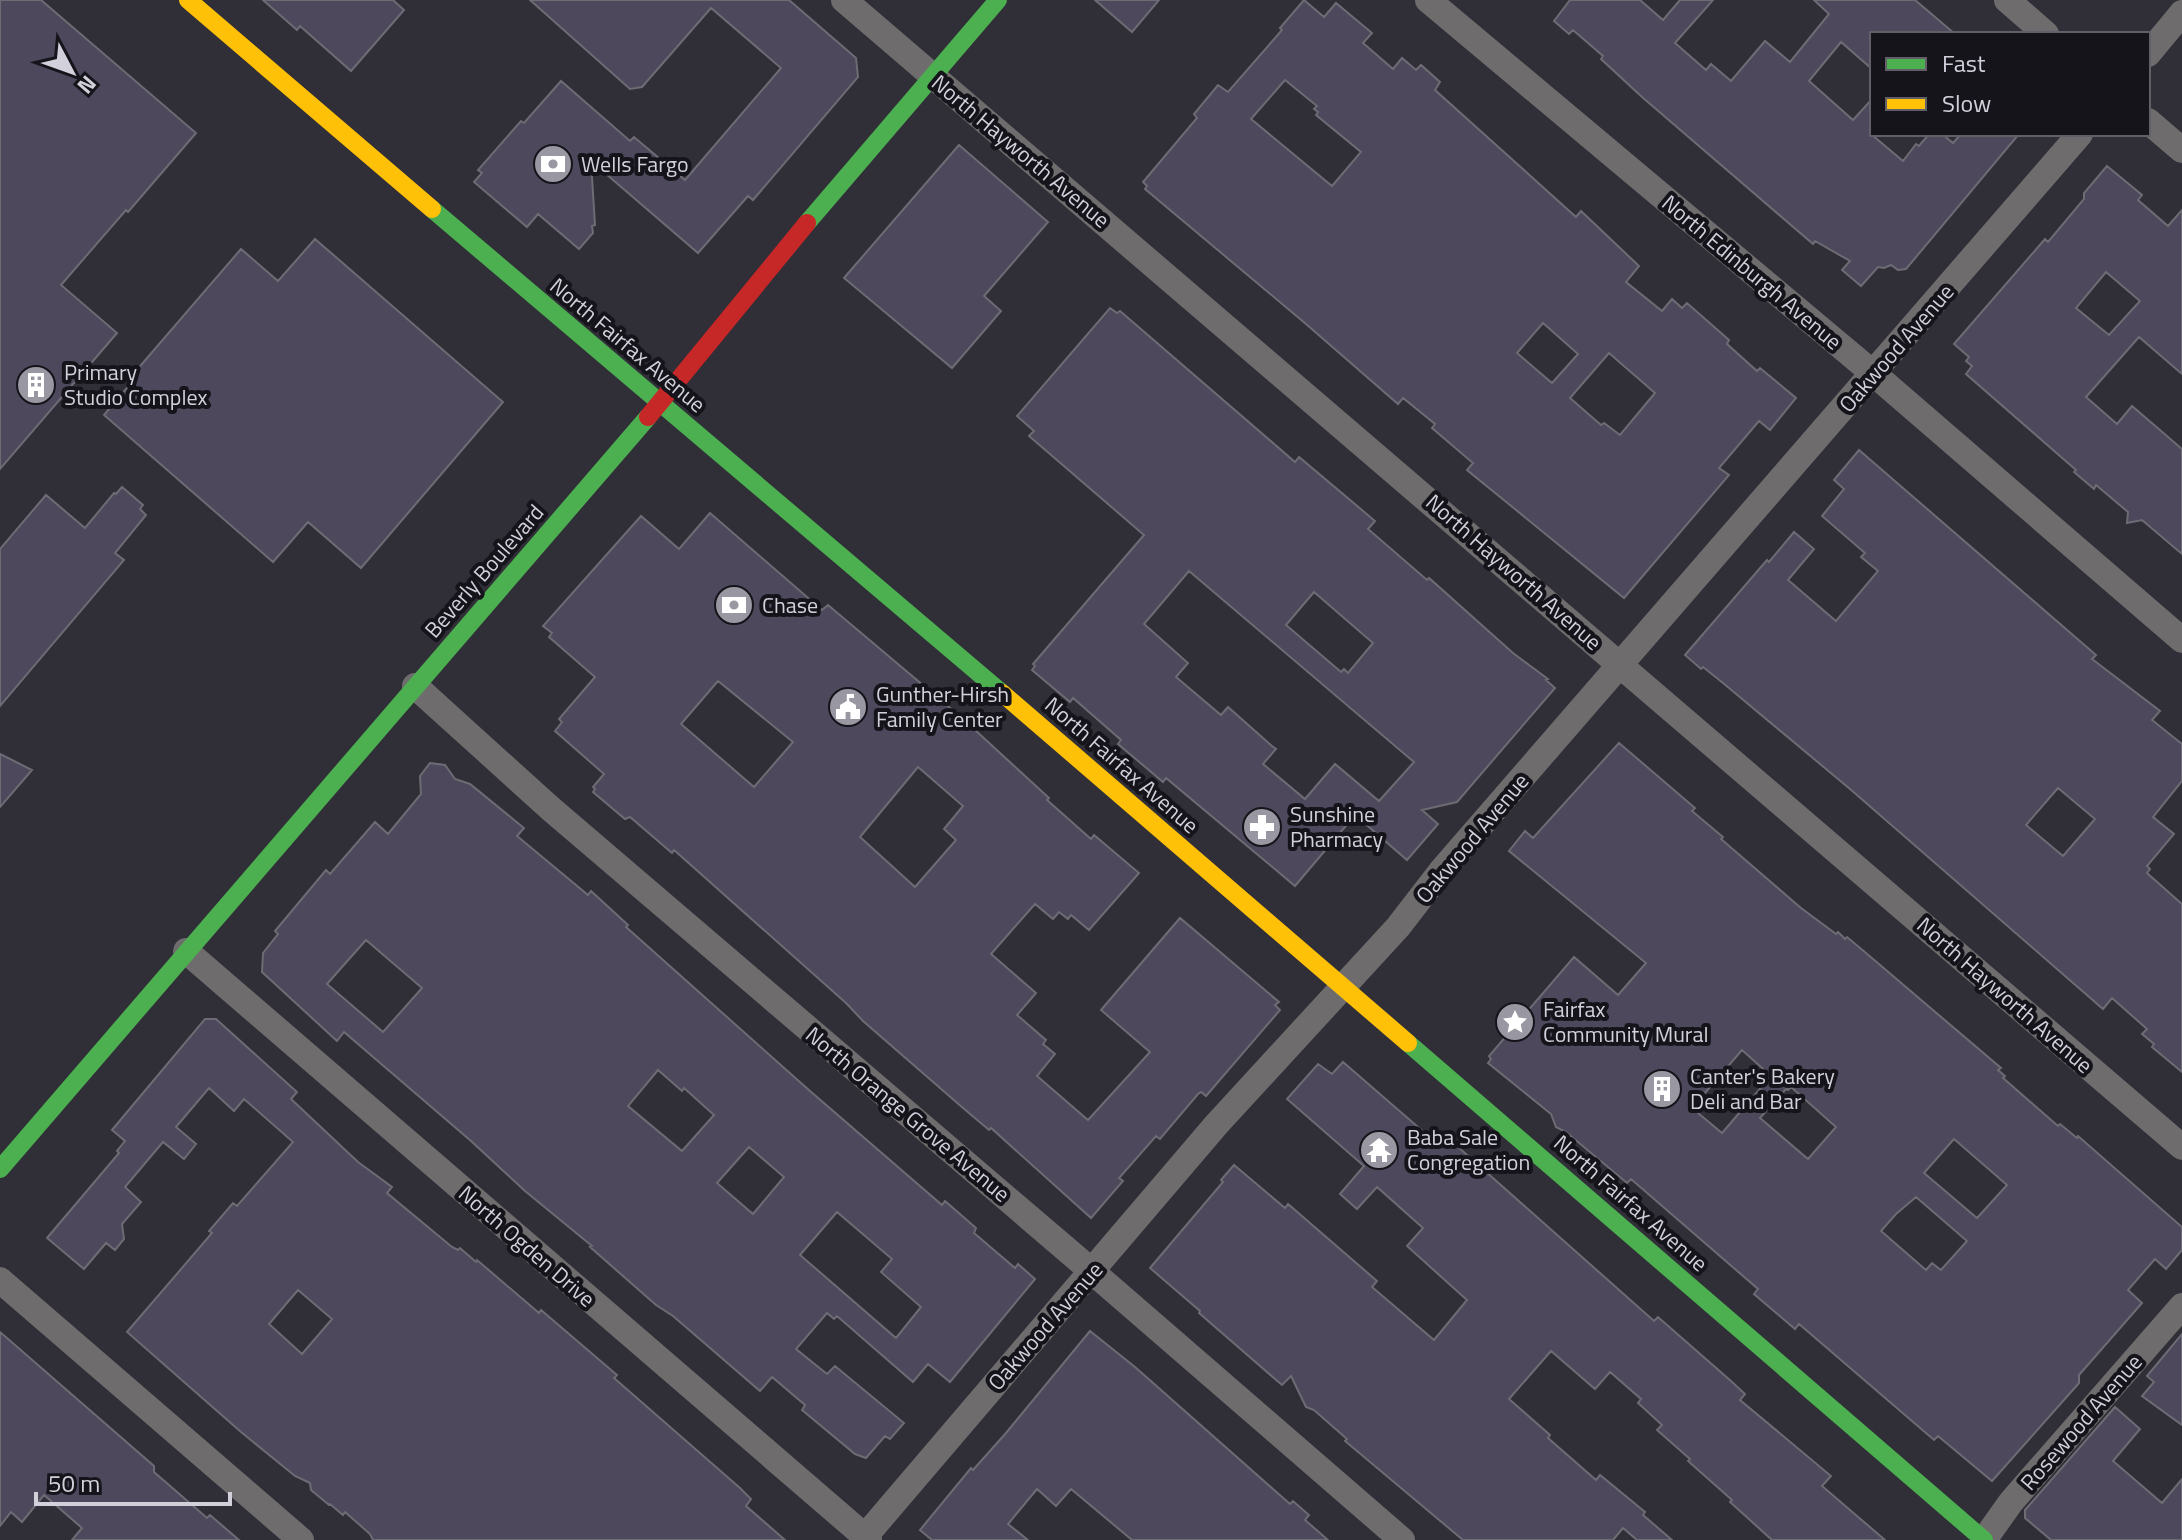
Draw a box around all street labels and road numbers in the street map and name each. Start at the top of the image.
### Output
street label: North Hayworth Avenue [924,66,1118,236]
street label: North Edinburgh Avenue [1654,186,1850,358]
street label: North Fairfax Avenue [543,269,713,421]
street label: Oakwood Avenue [1830,276,1962,420]
street label: North Hayworth Avenue [1418,486,1610,658]
street label: Beverly Boulevard [416,497,552,645]
street label: North Fairfax Avenue [1037,688,1207,842]
street label: Oakwood Avenue [1407,765,1537,911]
street label: North Hayworth Avenue [1909,909,2101,1081]
street label: North Orange Grove Avenue [798,1018,1018,1210]
street label: North Fairfax Avenue [1546,1126,1716,1280]
street label: North Ogden Drive [451,1177,603,1315]
street label: Oakwood Avenue [979,1254,1111,1398]
street label: Rosewood Avenue [2012,1346,2150,1498]

